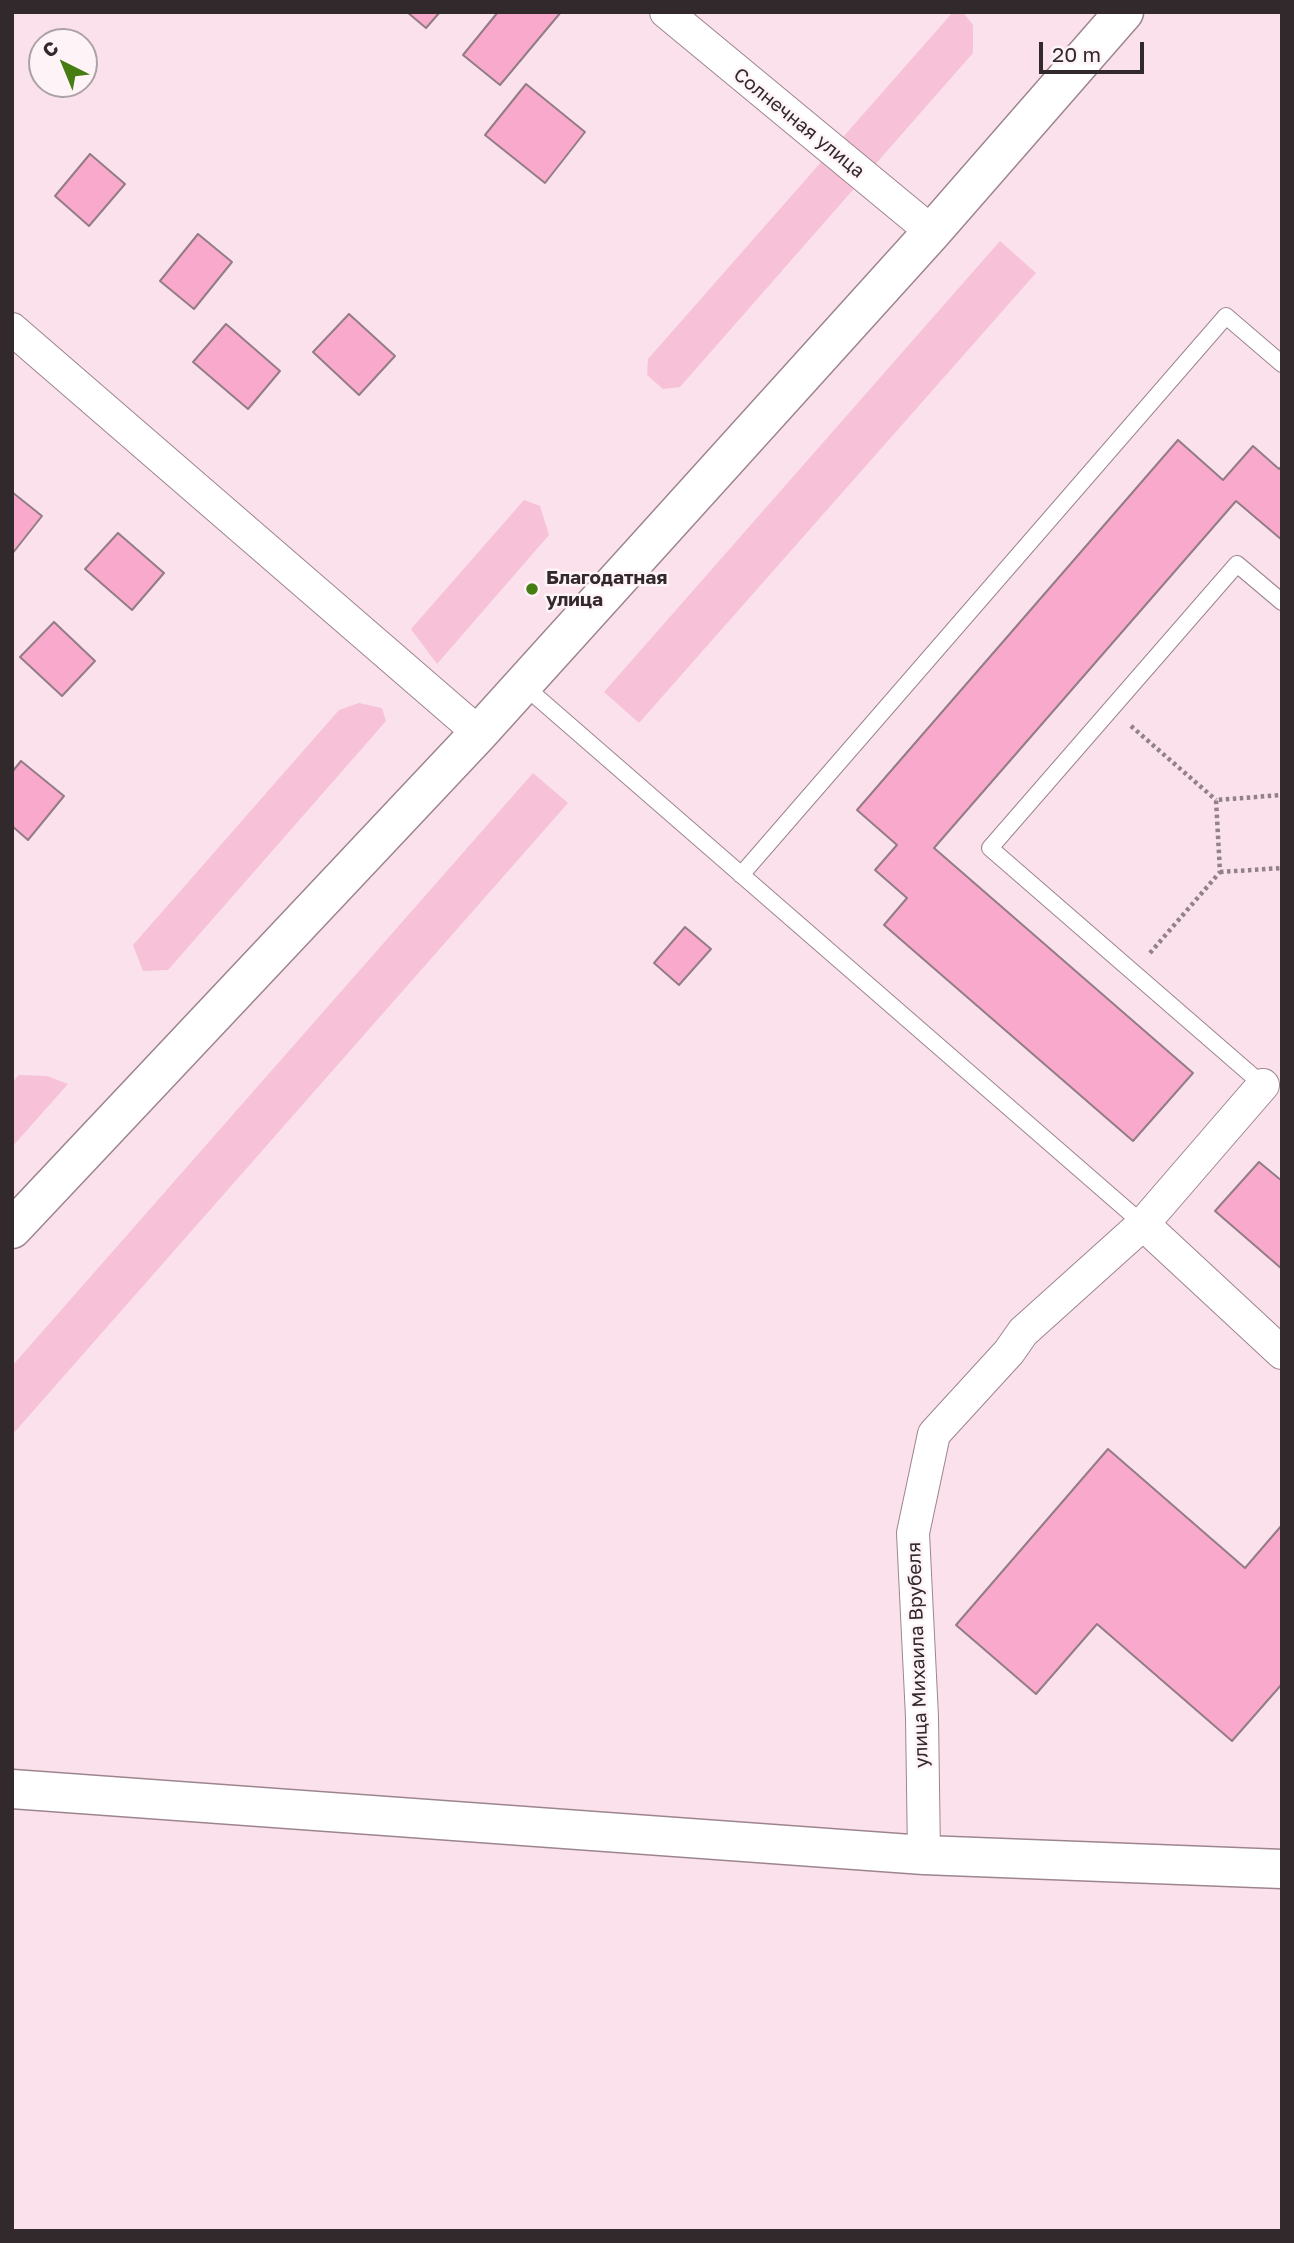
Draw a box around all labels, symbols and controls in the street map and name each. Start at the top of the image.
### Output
north arrow [28,28,98,98]
scale bar [1042,28,1147,72]
text: С [37,36,62,62]
text: 20 m [1052,41,1101,67]
street label: Солнечная улица [729,63,869,183]
place label: Благодатная улица [546,567,667,611]
marker: Благодатная улица [524,581,540,597]
street label: улица Михаила Врубеля [903,1542,933,1768]

